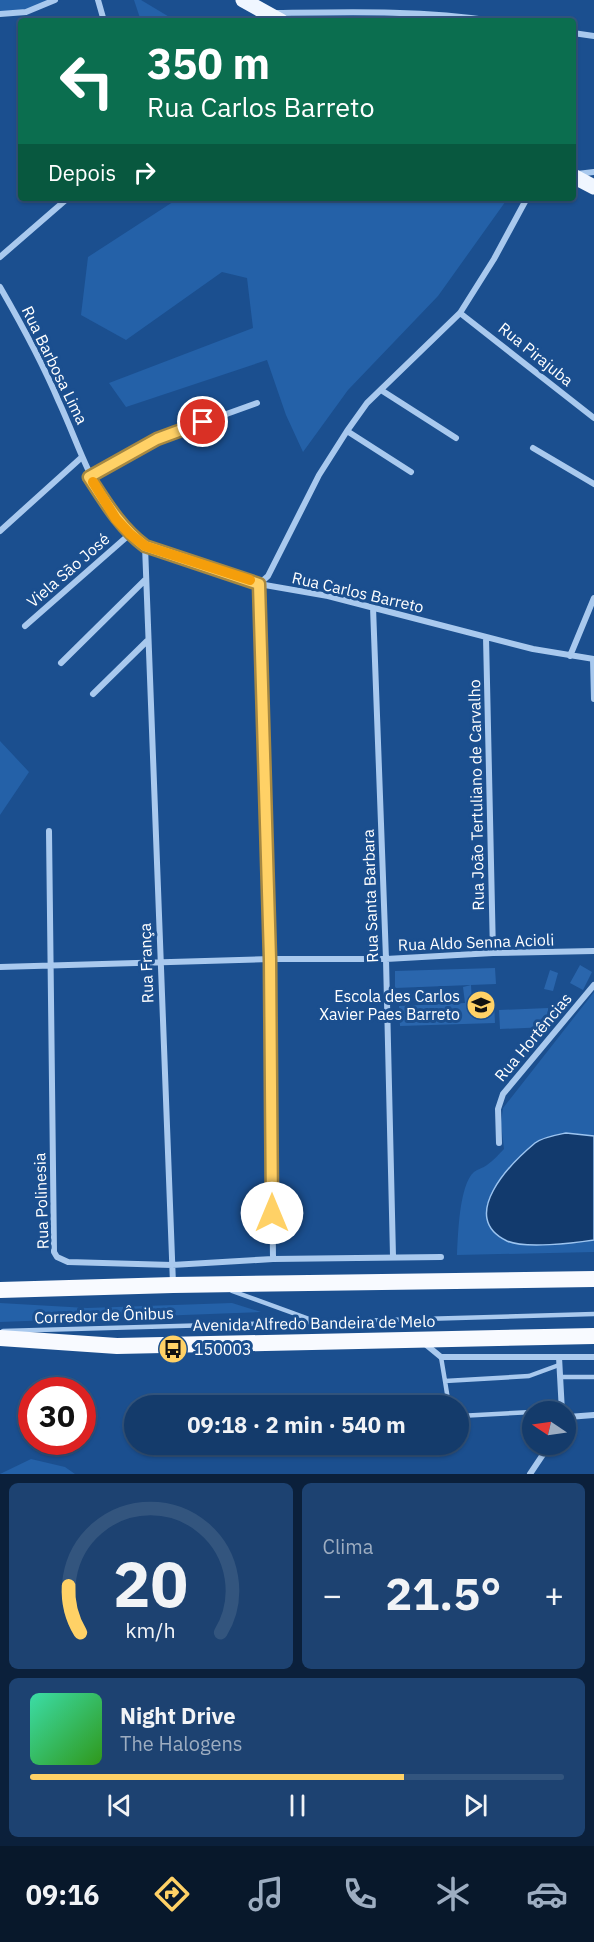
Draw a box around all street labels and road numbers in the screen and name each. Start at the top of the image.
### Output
street label: Rua Barbosa Lima [18,302,93,428]
street label: Rua Pirajuba [494,318,578,391]
street label: Viela São José [22,528,114,611]
street label: Rua Carlos Barreto [290,567,426,617]
street label: Rua João Tertuliano de Carvalho [464,679,488,911]
street label: Rua Santa Barbara [358,828,382,963]
street label: Rua França [135,922,157,1003]
street label: Rua Aldo Senna Acioli [397,929,555,955]
street label: Rua Hortências [490,989,576,1085]
street label: Rua Polinesia [29,1152,53,1250]
street label: Corredor de Ônibus [34,1303,174,1327]
street label: Avenida Alfredo Bandeira de Melo [192,1311,436,1335]

